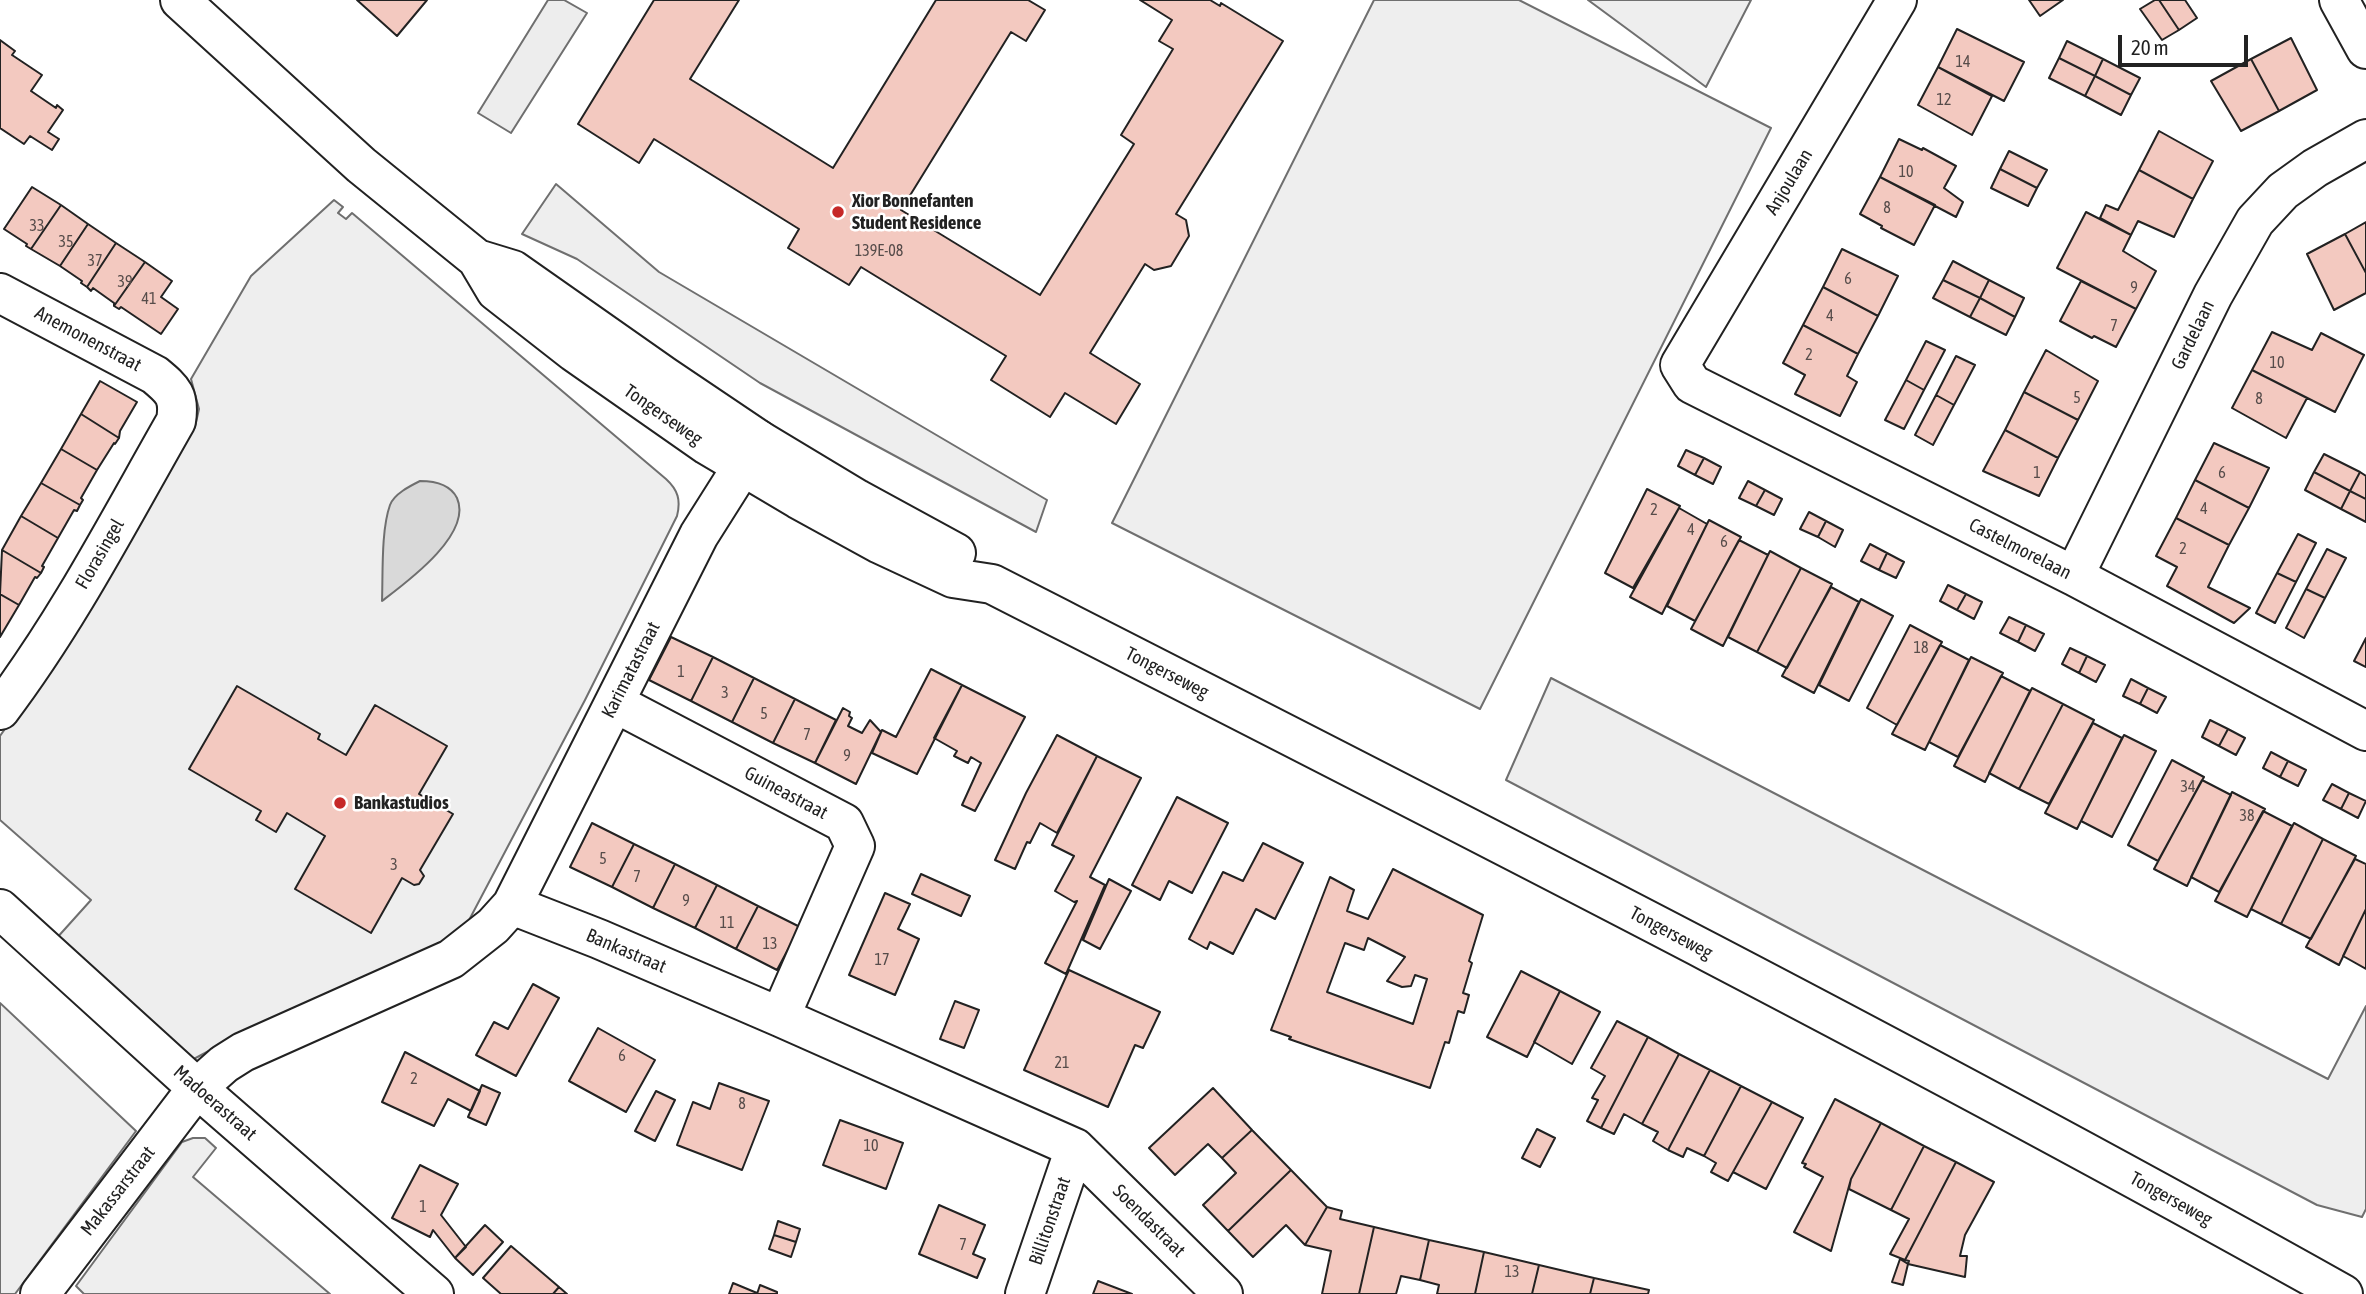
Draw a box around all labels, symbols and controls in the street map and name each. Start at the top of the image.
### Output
scale bar [2121,21,2250,65]
text: 20 m [2131,35,2169,59]
house number: 14 [1955,52,1971,72]
house number: 12 [1936,90,1952,110]
street label: Anjoulaan [1760,145,1818,219]
house number: 10 [1898,162,1914,182]
place label: Xior Bonnefanten Student Residence [852,190,981,234]
house number: 8 [1883,198,1891,218]
marker: Xior Bonnefanten Student Residence [830,204,846,220]
house number: 33 [29,216,45,236]
house number: 35 [58,232,74,252]
house number: 139E-08 [855,241,903,261]
house number: 37 [87,251,103,271]
house number: 6 [1844,269,1852,289]
house number: 39 [117,272,133,292]
house number: 9 [2130,278,2138,298]
house number: 41 [141,289,157,309]
street label: Gardelaan [2167,297,2219,373]
street label: Anemonenstraat [31,301,145,377]
house number: 4 [1826,306,1834,326]
house number: 7 [2110,316,2118,336]
house number: 2 [1805,345,1813,365]
house number: 10 [2269,353,2285,373]
street label: Tongerseweg [619,380,707,450]
house number: 5 [2073,388,2081,408]
house number: 8 [2255,389,2263,409]
house number: 1 [2033,463,2041,483]
house number: 6 [2218,463,2226,483]
house number: 4 [2200,499,2208,519]
house number: 2 [1650,500,1658,520]
street label: Castelmorelaan [1965,513,2075,585]
street label: Florasingel [71,515,129,593]
house number: 4 [1687,520,1695,540]
house number: 6 [1720,532,1728,552]
house number: 2 [2179,539,2187,559]
street label: Karimatastraat [597,618,665,722]
house number: 18 [1913,638,1929,658]
street label: Tongerseweg [1122,642,1212,704]
house number: 1 [677,662,685,682]
house number: 3 [721,683,729,703]
house number: 5 [760,704,768,724]
house number: 7 [803,725,811,745]
house number: 9 [843,746,851,766]
street label: Guineastraat [741,762,831,824]
house number: 34 [2180,777,2196,797]
place label: Bankastudios [354,792,449,814]
marker: Bankastudios [332,795,348,811]
house number: 38 [2239,806,2255,826]
house number: 5 [599,849,607,869]
house number: 3 [390,855,398,875]
house number: 7 [633,867,641,887]
house number: 9 [682,891,690,911]
street label: Tongerseweg [1626,902,1716,964]
house number: 11 [719,913,735,933]
street label: Bankastraat [583,924,669,978]
house number: 13 [762,934,778,954]
house number: 17 [874,950,890,970]
house number: 6 [618,1046,626,1066]
house number: 21 [1054,1053,1070,1073]
street label: Madoerastraat [169,1061,261,1145]
house number: 2 [410,1069,418,1089]
house number: 8 [738,1094,746,1114]
house number: 10 [863,1136,879,1156]
street label: Makassarstraat [76,1142,160,1240]
street label: Tongerseweg [2126,1167,2216,1231]
street label: Billitonstraat [1024,1174,1076,1268]
street label: Soendastraat [1108,1180,1190,1262]
house number: 1 [419,1197,427,1217]
house number: 7 [959,1235,967,1255]
house number: 13 [1504,1262,1520,1282]

